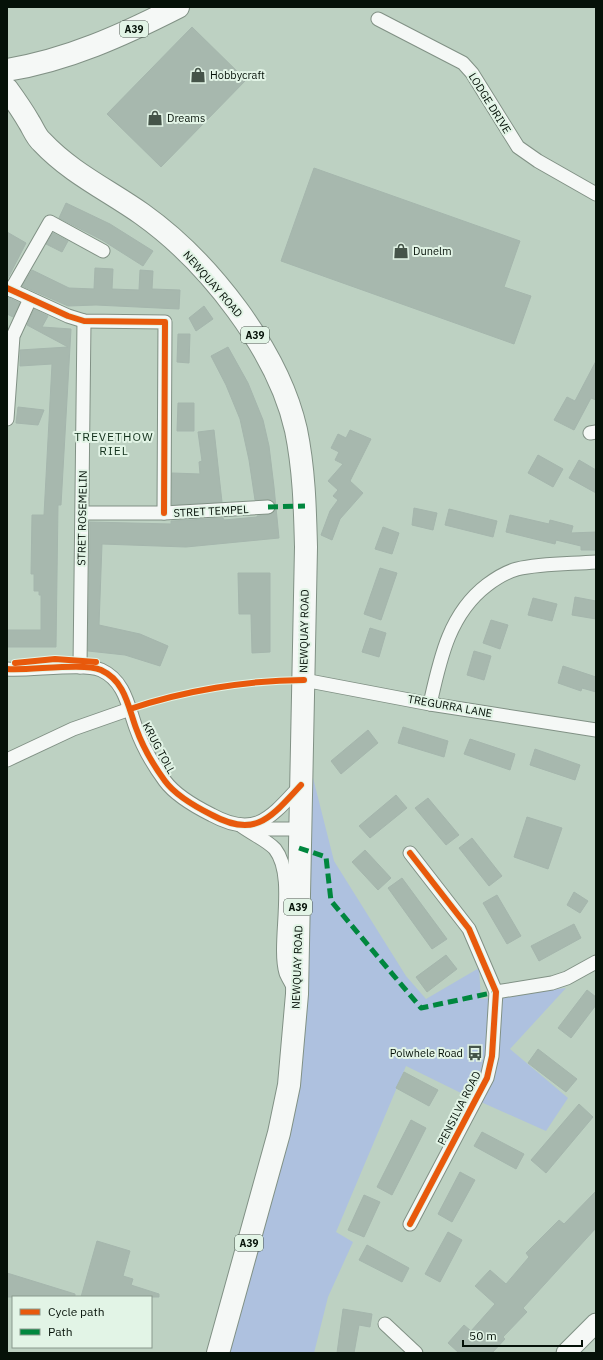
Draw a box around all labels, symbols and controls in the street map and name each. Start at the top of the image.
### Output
road number: A39 [120,21,148,37]
shop icon: Hobbycraft [189,66,207,84]
place label: Hobbycraft [210,68,265,82]
street label: LODGE DRIVE [466,70,514,136]
shop icon: Dreams [146,109,164,127]
place label: Dreams [167,111,205,125]
shop icon: Dunelm [392,242,410,260]
place label: Dunelm [413,244,452,258]
street label: NEWQUAY ROAD [180,248,246,320]
road number: A39 [241,327,269,343]
district label: TREVETHOW RIEL [74,429,154,458]
street label: STRET ROSEMELIN [74,470,90,566]
street label: STRET TEMPEL [173,502,249,520]
street label: NEWQUAY ROAD [296,589,312,673]
street label: TREGURRA LANE [407,692,493,720]
street label: KRUG TOLL [140,720,179,777]
road number: A39 [284,899,312,915]
street label: NEWQUAY ROAD [289,925,305,1009]
bus stop icon: Polwhele Road [466,1044,484,1062]
place label: Polwhele Road [390,1046,463,1060]
street label: PENSILVA ROAD [434,1069,484,1147]
road number: A39 [235,1235,263,1251]
legend [12,1296,152,1348]
text: Cycle path [48,1304,105,1319]
scale bar [463,1322,582,1348]
text: Path [48,1324,73,1339]
text: 50 m [469,1328,497,1343]

